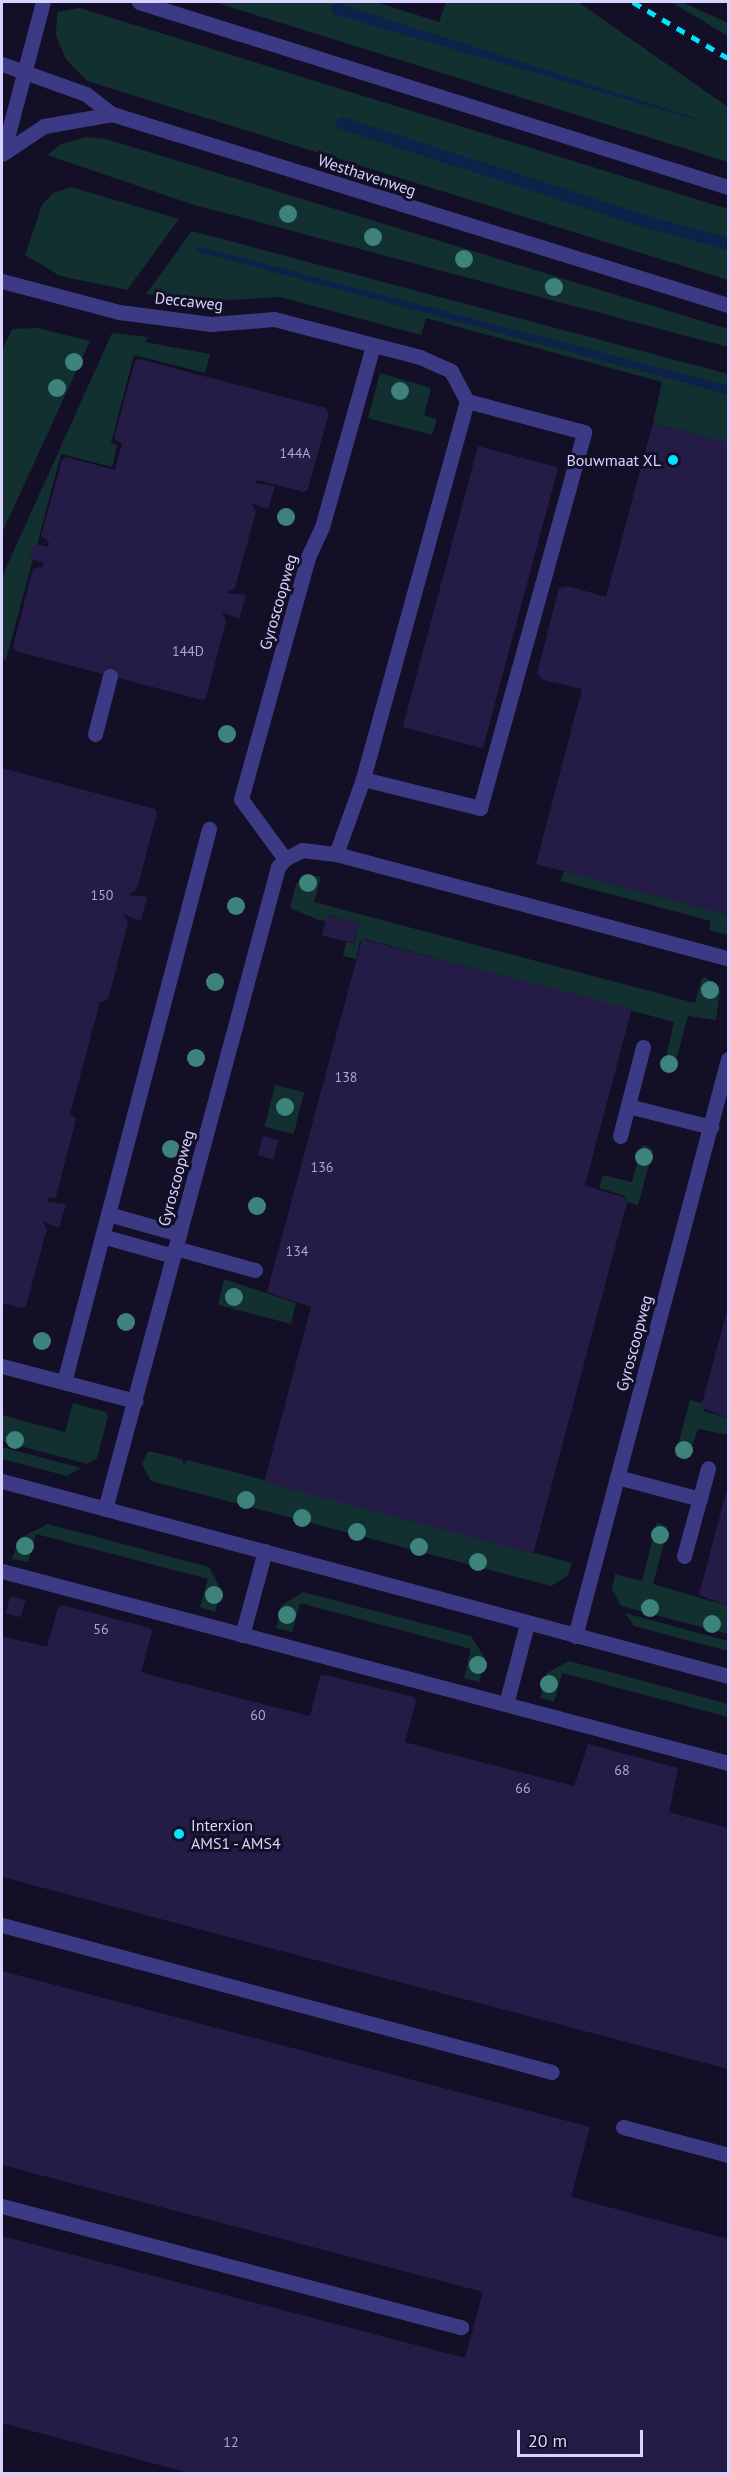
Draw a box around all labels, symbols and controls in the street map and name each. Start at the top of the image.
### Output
street label: Westhavenweg [315,150,419,200]
street label: Deccaweg [154,288,224,314]
house number: 144A [279,445,311,461]
place label: Bouwmaat XL [566,450,661,470]
marker: Bouwmaat XL [666,453,680,467]
street label: Gyroscoopweg [255,552,301,652]
house number: 144D [172,643,204,659]
house number: 150 [91,887,113,903]
house number: 138 [335,1069,357,1085]
street label: Gyroscoopweg [154,1128,198,1228]
house number: 136 [311,1159,333,1175]
house number: 134 [286,1243,308,1259]
street label: Gyroscoopweg [612,1293,656,1393]
house number: 56 [93,1621,109,1637]
house number: 60 [250,1707,266,1723]
house number: 68 [614,1762,630,1778]
house number: 66 [515,1780,531,1796]
place label: Interxion AMS1 - AMS4 [191,1815,284,1853]
marker: Interxion AMS1 - AMS4 [172,1827,186,1841]
scale bar [520,2418,646,2456]
text: 20 m [528,2429,567,2452]
house number: 12 [223,2434,239,2450]

